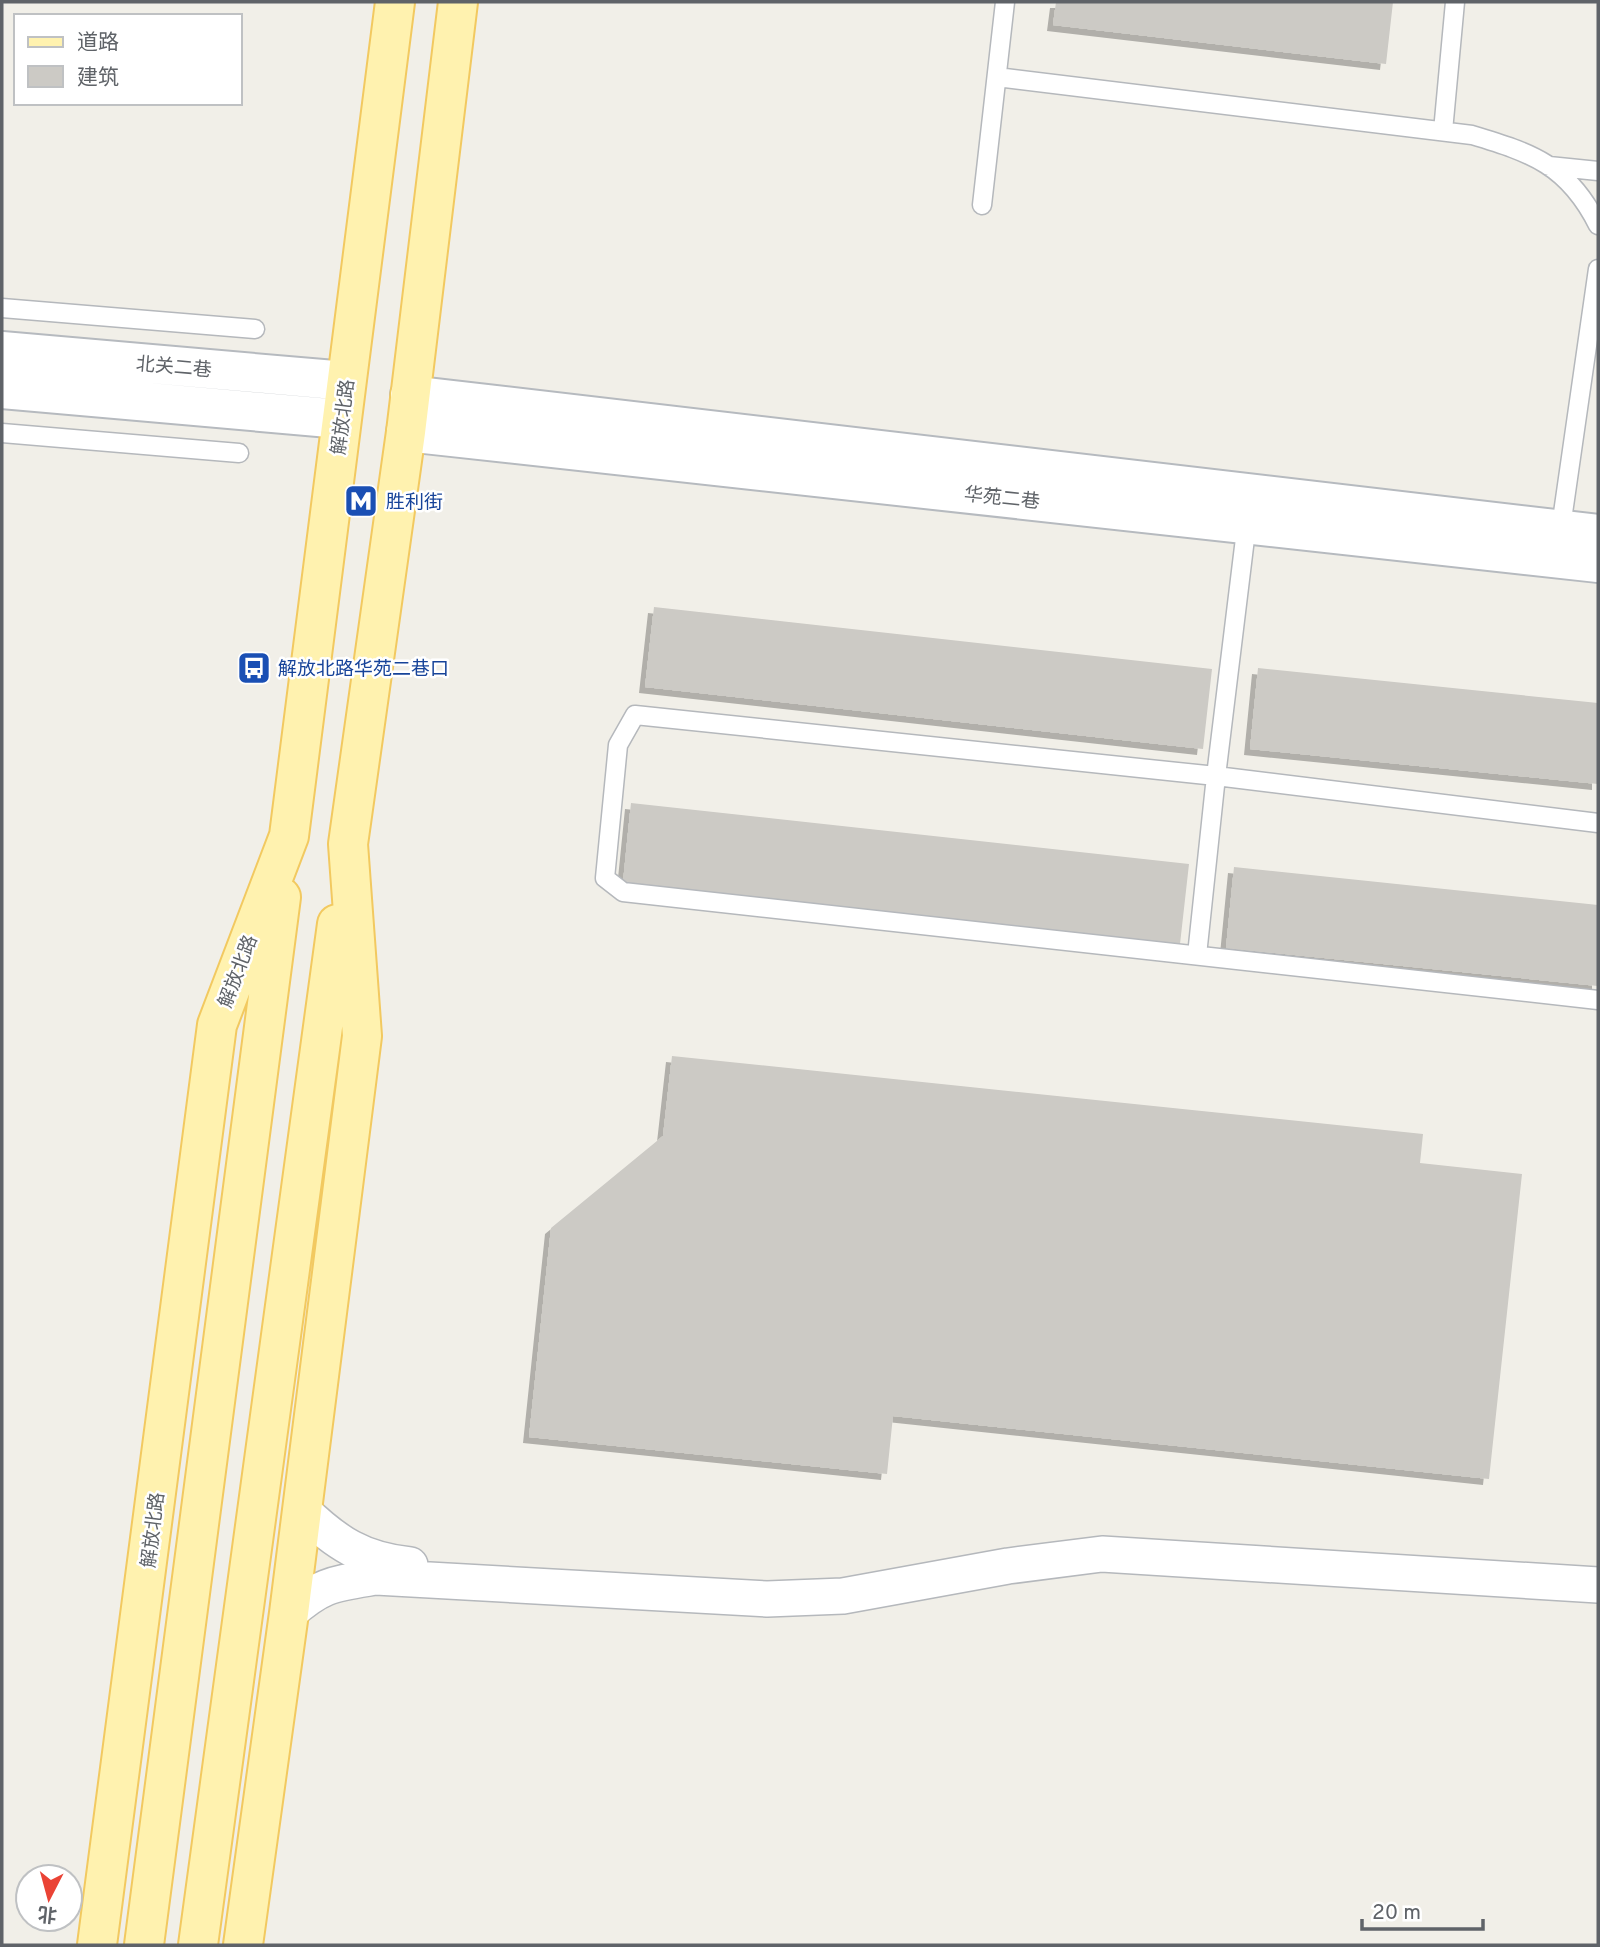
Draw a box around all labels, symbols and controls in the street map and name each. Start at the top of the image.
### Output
legend [14,14,242,105]
text: 道路 [77,30,119,57]
text: 建筑 [77,65,119,92]
street label: 北关二巷 [135,353,213,383]
street label: 解放北路 [327,378,361,456]
metro station icon: 胜利街 [342,482,380,520]
street label: 华苑二巷 [963,483,1041,515]
place label: 胜利街 [386,491,443,515]
bus stop icon: 解放北路华苑二巷口 [235,649,273,687]
place label: 解放北路华苑二巷口 [278,658,449,682]
street label: 解放北路 [214,932,264,1012]
street label: 解放北路 [137,1491,171,1569]
north arrow [14,1863,84,1933]
scale bar [1362,1888,1483,1932]
text: 北 [37,1900,58,1926]
text: 20 m [1372,1900,1421,1927]

